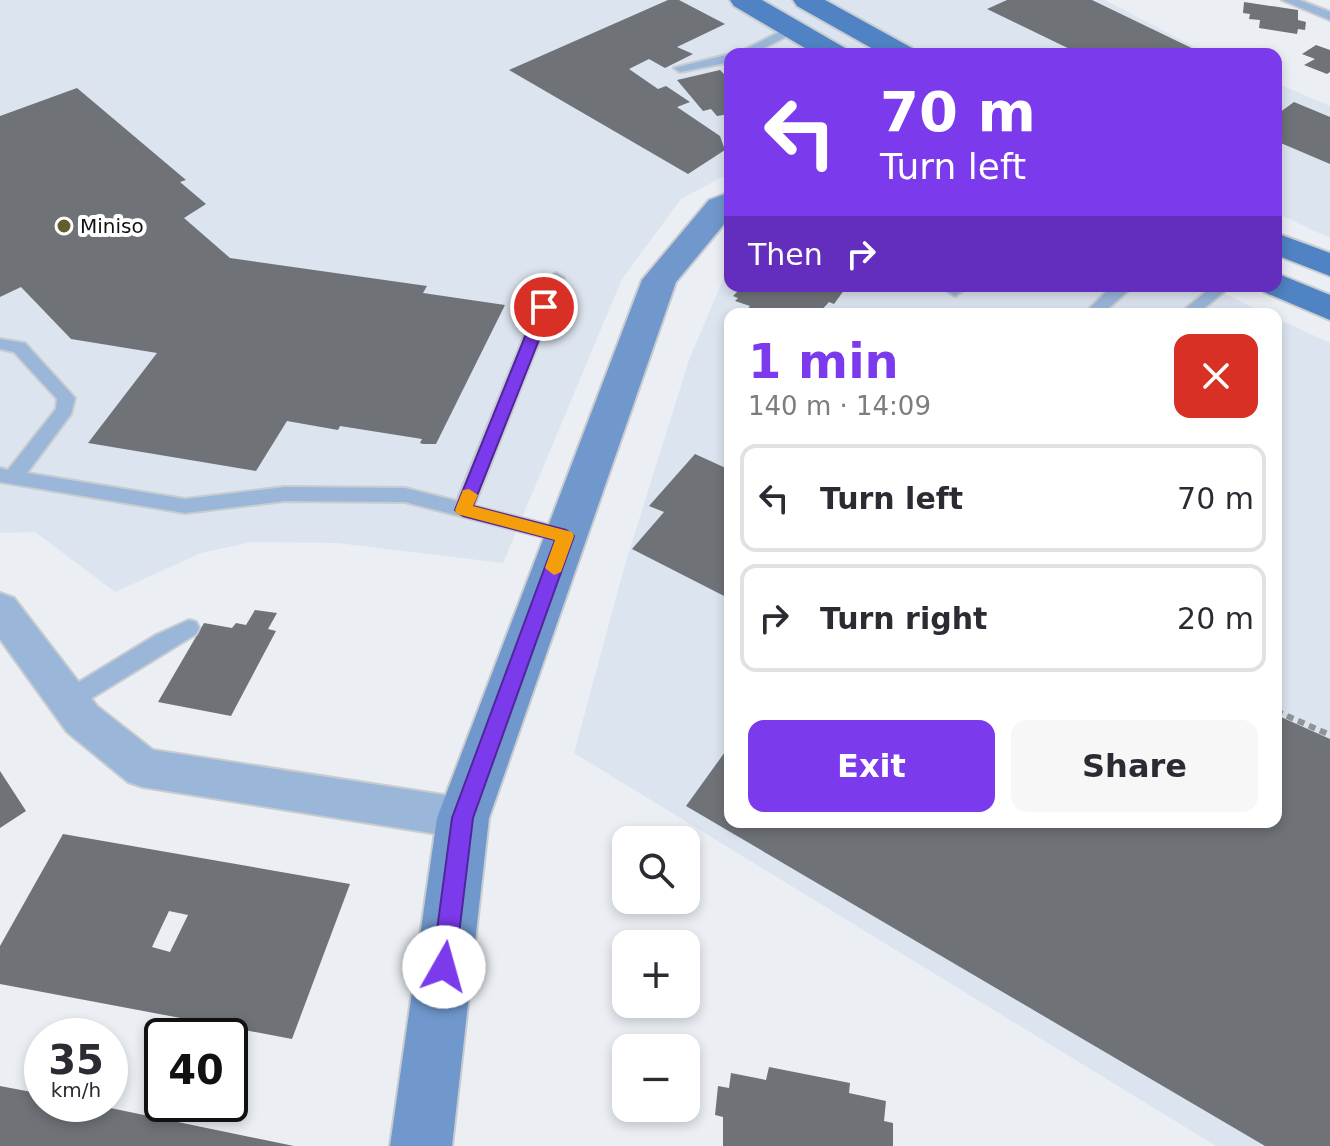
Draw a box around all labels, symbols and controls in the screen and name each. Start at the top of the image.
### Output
text: 70 m [880,79,1036,144]
icon: left [748,80,852,184]
text: Turn left [880,146,1026,187]
place label: Miniso [80,214,144,238]
marker: Miniso [55,217,73,235]
icon: right [839,232,883,276]
text: Then [748,237,823,272]
pin [510,273,578,341]
icon: arrive [522,285,566,329]
text: 1 min [748,333,899,389]
button: close [1174,334,1258,418]
text: 140 m · 14:09 [748,391,931,421]
icon: left [752,476,796,520]
text: Turn left [820,481,963,516]
text: 70 m [1177,481,1254,516]
icon: right [752,596,796,640]
text: Turn right [820,601,987,636]
text: 20 m [1177,601,1254,636]
button: Exit [748,720,995,812]
button: Share [1011,720,1258,812]
map controls [612,826,700,1122]
button: search [612,826,700,914]
position arrow [402,925,486,1009]
button: + [612,930,700,1018]
speed limit sign: 40 [144,1018,248,1122]
button: − [612,1034,700,1122]
text: 35 [48,1037,104,1083]
text: km/h [51,1078,101,1102]

